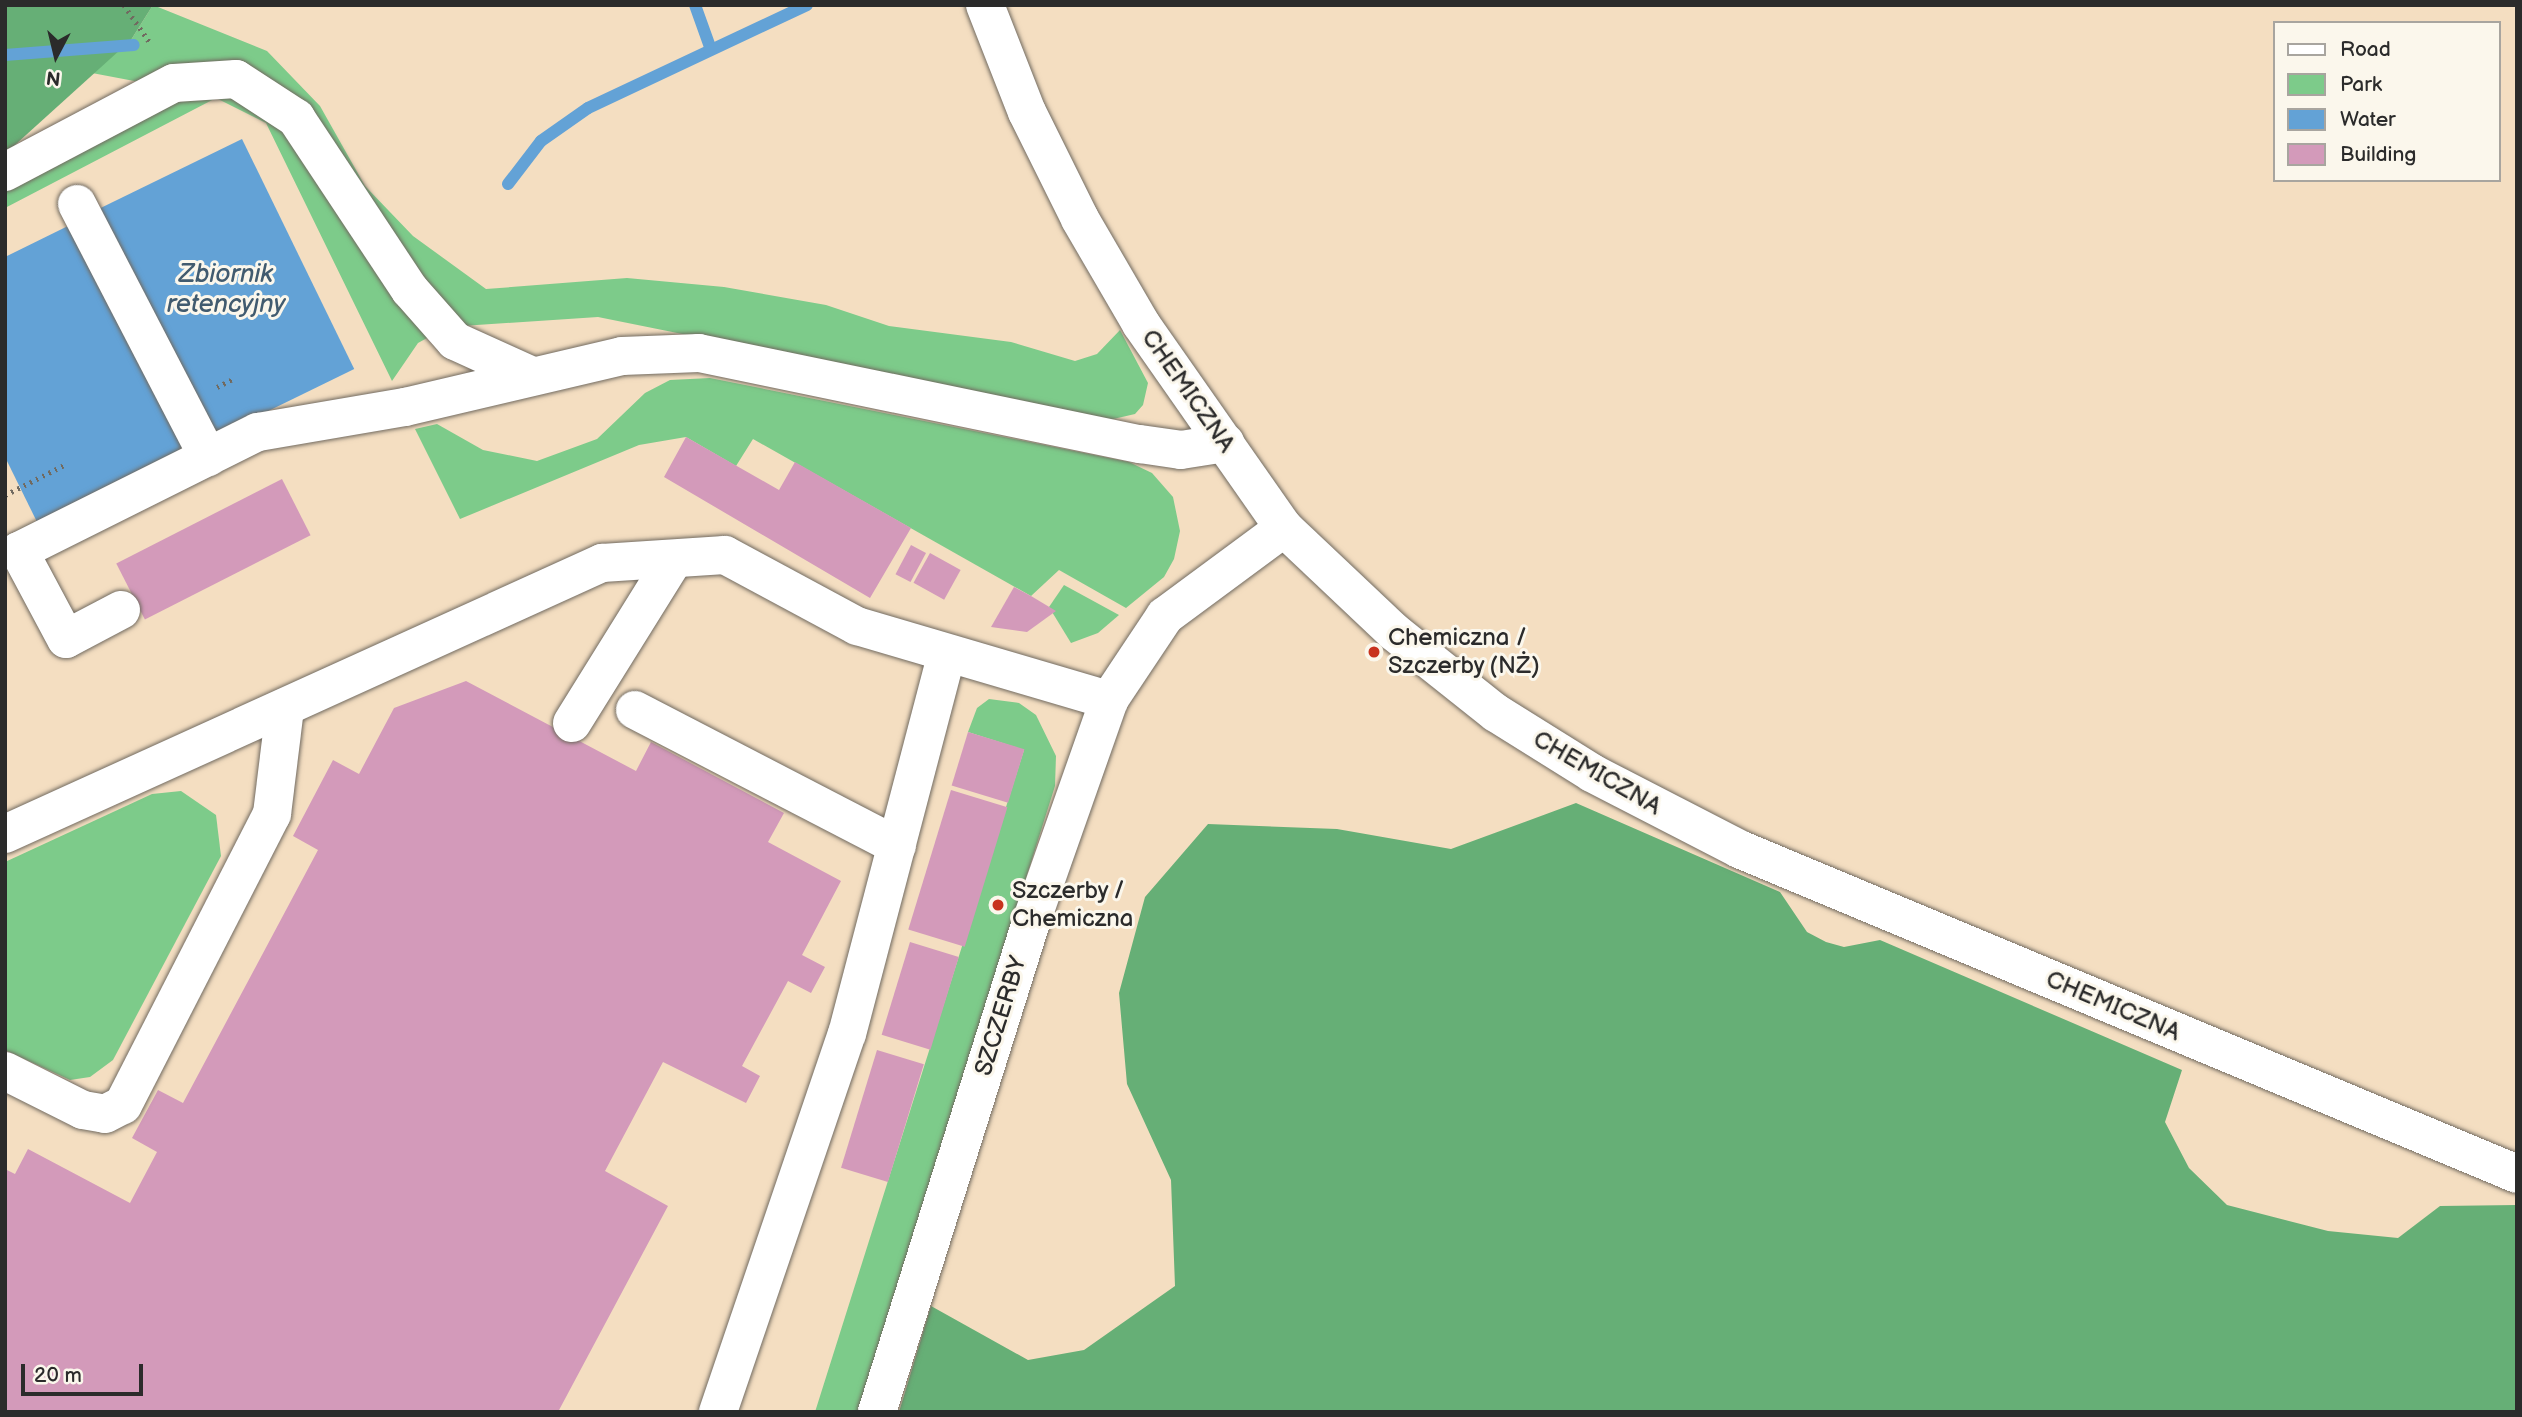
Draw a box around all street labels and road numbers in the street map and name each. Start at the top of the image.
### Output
street label: CHEMICZNA [1135,324,1241,458]
street label: CHEMICZNA [1528,725,1666,821]
street label: SZCZERBY [969,953,1033,1079]
street label: CHEMICZNA [2042,965,2184,1047]

